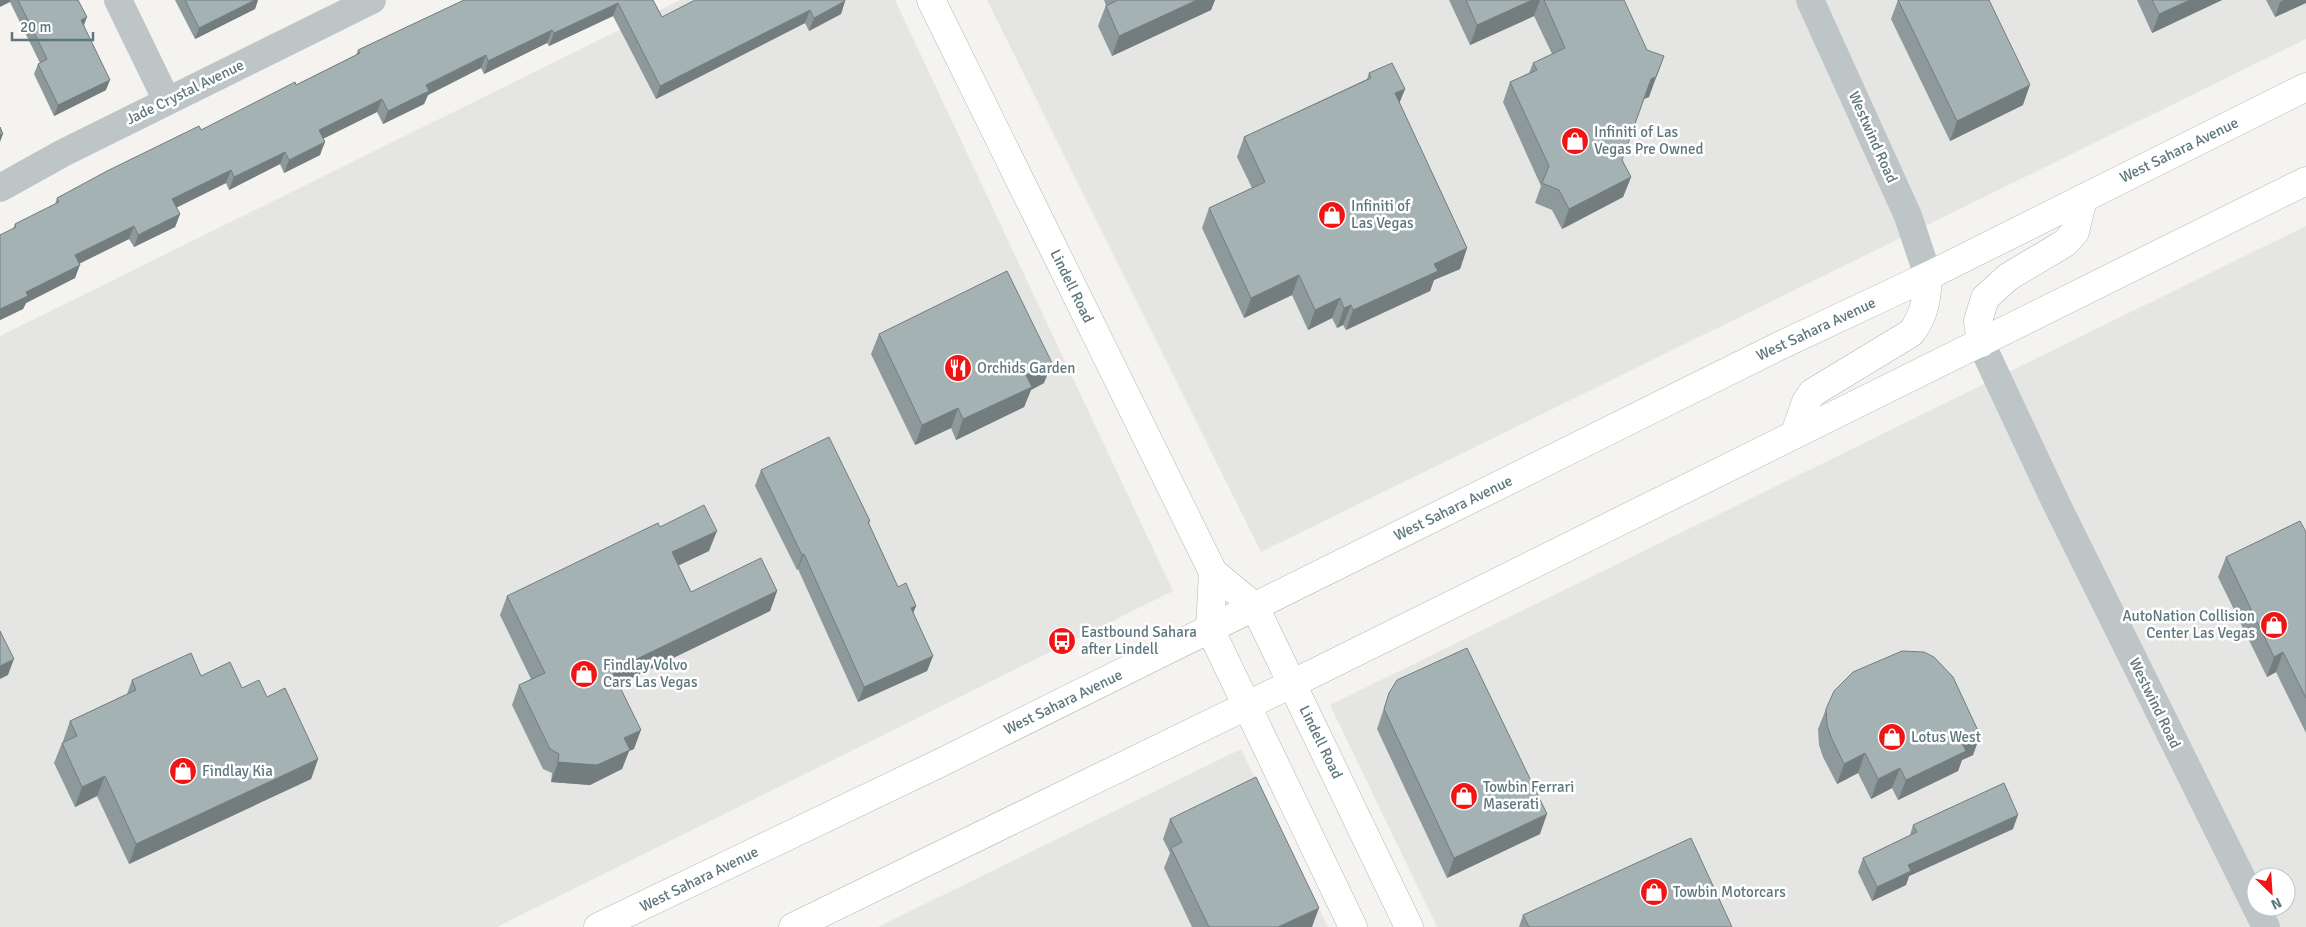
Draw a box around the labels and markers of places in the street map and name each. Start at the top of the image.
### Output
place label: Infiniti of Las Vegas Pre Owned [1594,123,1703,158]
shop icon: Infiniti of Las Vegas Pre Owned [1560,126,1590,156]
place label: Infiniti of Las Vegas [1351,197,1414,232]
shop icon: Infiniti of Las Vegas [1317,200,1347,230]
restaurant icon: Orchids Garden [943,353,973,383]
place label: Orchids Garden [977,359,1076,377]
place label: AutoNation Collision Center Las Vegas [2122,607,2255,642]
shop icon: AutoNation Collision Center Las Vegas [2259,610,2289,640]
place label: Eastbound Sahara after Lindell [1081,623,1197,658]
bus stop icon: Eastbound Sahara after Lindell [1047,626,1077,656]
place label: Findlay Volvo Cars Las Vegas [603,656,698,691]
shop icon: Findlay Volvo Cars Las Vegas [569,659,599,689]
shop icon: Lotus West [1877,722,1907,752]
place label: Lotus West [1911,728,1981,746]
shop icon: Findlay Kia [168,756,198,786]
place label: Findlay Kia [202,762,273,780]
place label: Towbin Ferrari Maserati [1483,778,1574,813]
shop icon: Towbin Ferrari Maserati [1449,781,1479,811]
shop icon: Towbin Motorcars [1639,877,1669,907]
place label: Towbin Motorcars [1673,883,1786,901]

